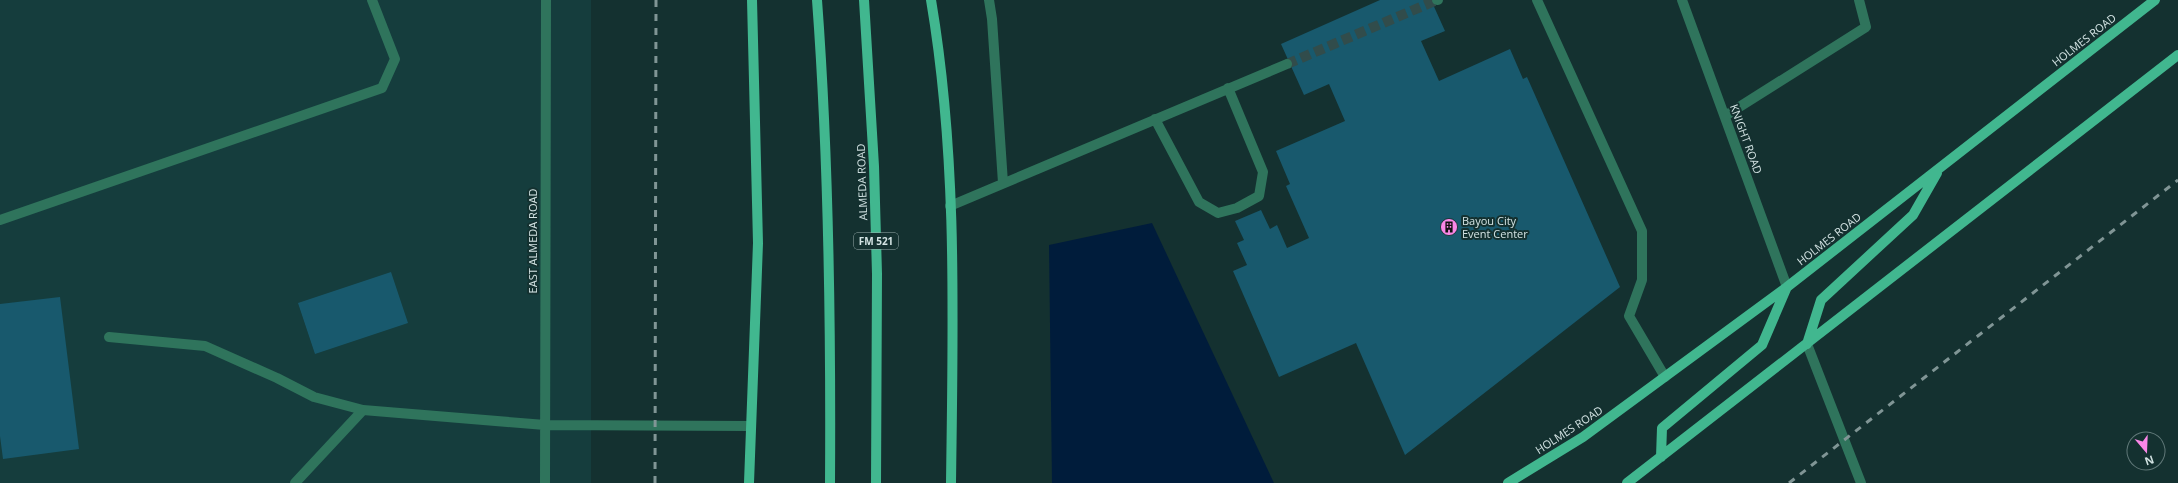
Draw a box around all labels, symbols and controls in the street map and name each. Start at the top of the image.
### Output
street label: HOLMES ROAD [2049,10,2119,69]
street label: KNIGHT ROAD [1727,102,1766,176]
street label: ALMEDA ROAD [853,143,870,221]
street label: EAST ALMEDA ROAD [525,189,540,293]
street label: HOLMES ROAD [1794,209,1864,268]
place label: Bayou City Event Center [1462,213,1528,241]
building icon: Bayou City Event Center [1439,217,1459,237]
road number: FM 521 [854,233,898,249]
street label: HOLMES ROAD [1532,402,1605,457]
north arrow [2126,431,2166,471]
text: N [2143,452,2156,469]

